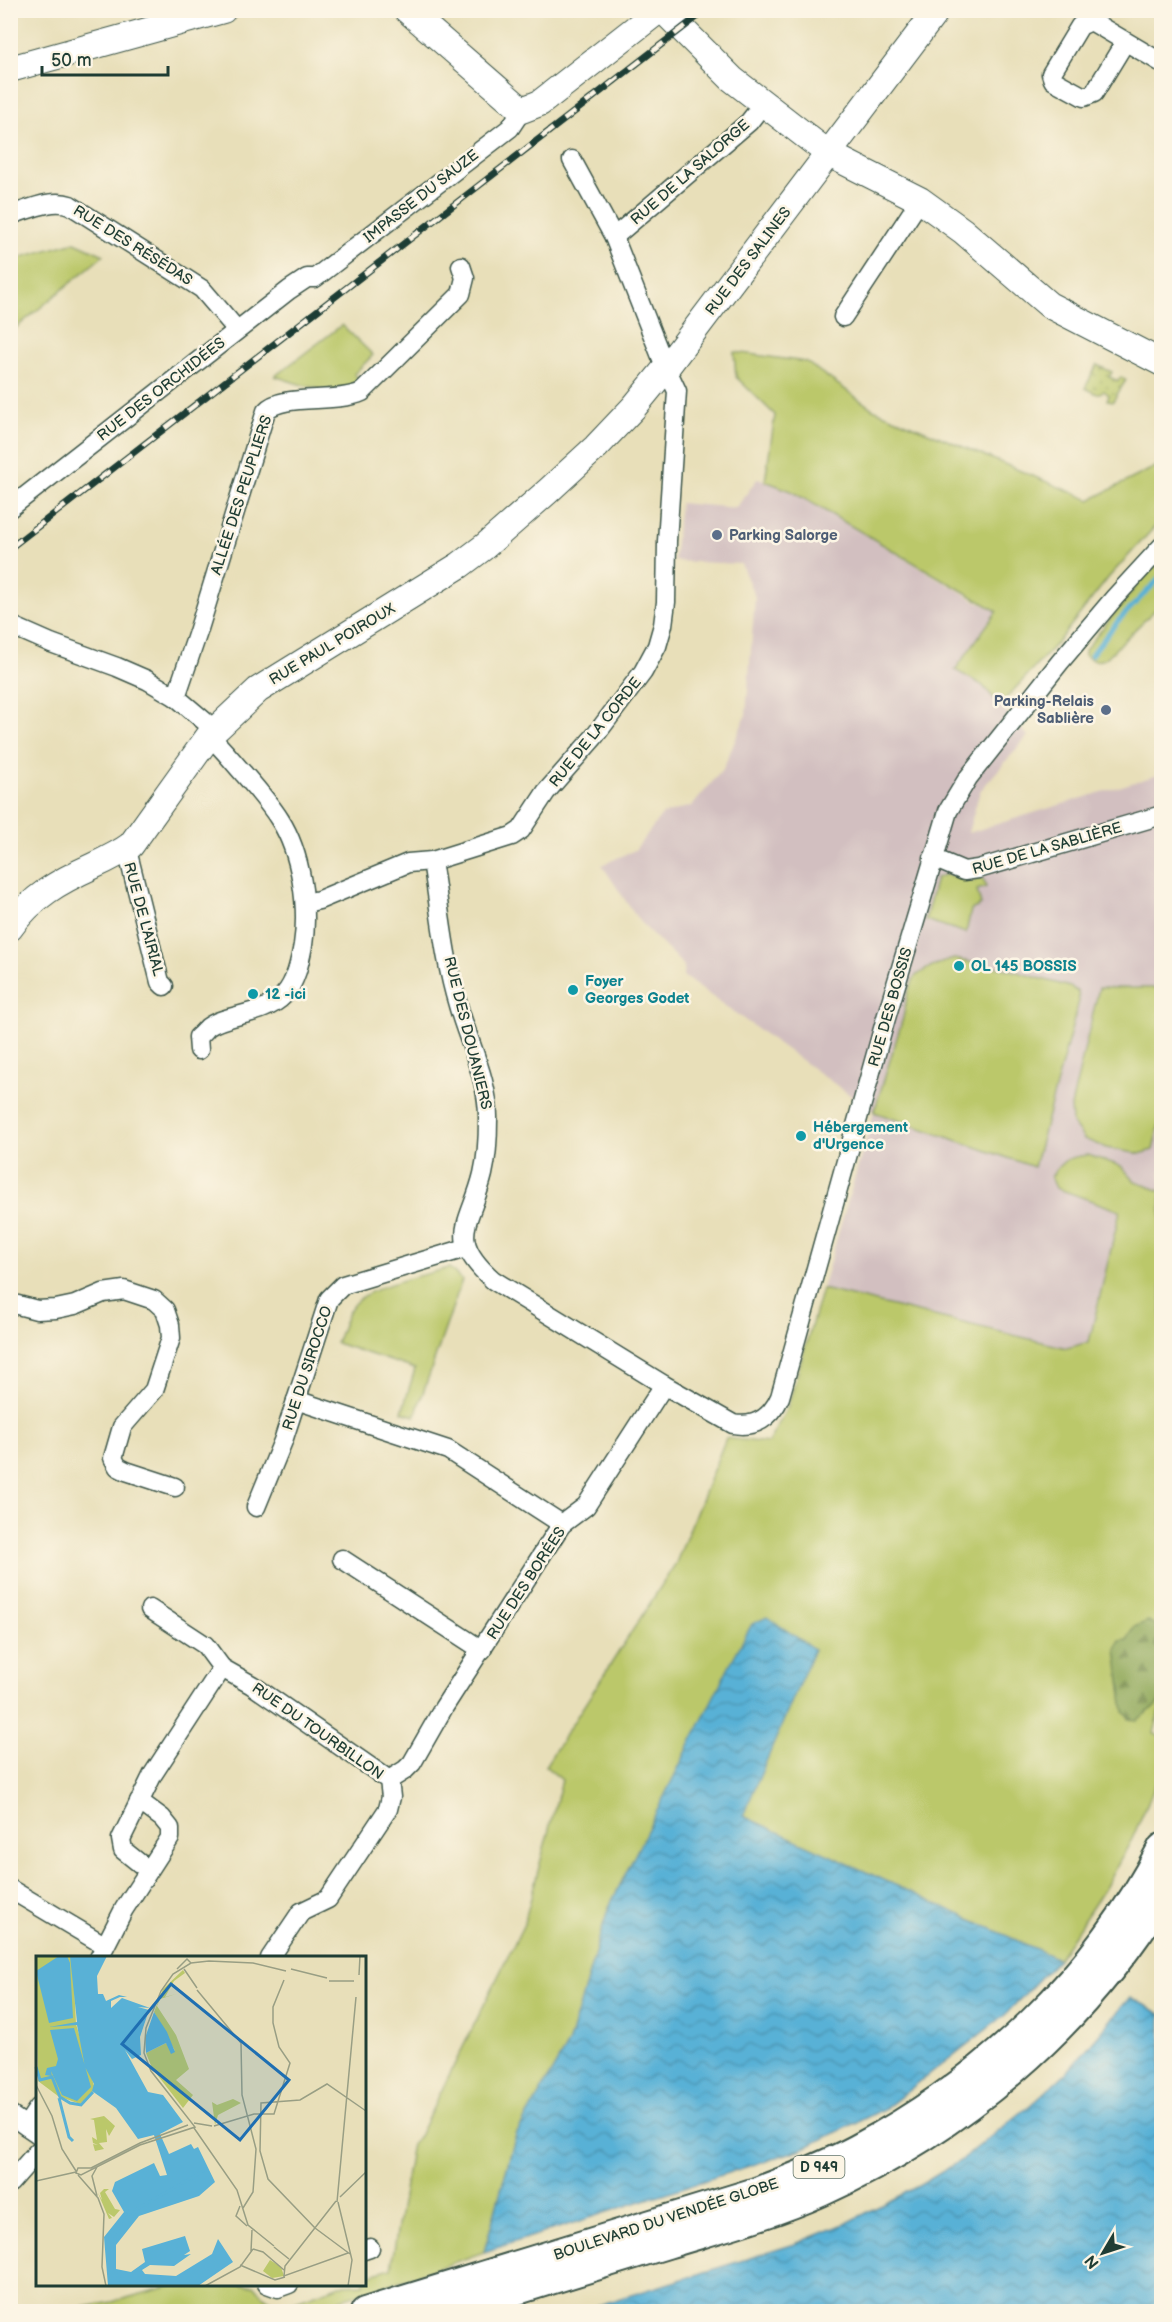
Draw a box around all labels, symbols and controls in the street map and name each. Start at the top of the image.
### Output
scale bar [42,39,168,77]
text: 50 m [51,50,92,71]
street label: RUE DE LA SALORGE [627,115,754,229]
street label: IMPASSE DU SAUZE [360,145,483,247]
street label: RUE DES RÉSÉDAS [70,201,196,290]
street label: RUE DES SALINES [701,203,795,319]
street label: RUE DES ORCHIDÉES [93,333,229,445]
street label: ALLÉE DES PEUPLIERS [207,413,276,577]
place label: Parking Salorge [729,526,838,545]
marker: Parking Salorge [710,528,724,542]
street label: RUE PAUL POIROUX [266,599,399,690]
street label: RUE DE LA CORDE [545,673,646,791]
place label: Parking-Relais Sablière [994,692,1094,728]
marker: Parking-Relais Sablière [1099,703,1113,717]
street label: RUE DE LA SABLIÈRE [970,818,1124,879]
street label: RUE DE L'AIRIAL [119,860,168,979]
street label: RUE DES BOSSIS [864,945,917,1069]
street label: RUE DES DOUANIERS [439,955,496,1112]
place label: OL 145 BOSSIS [971,957,1077,976]
marker: OL 145 BOSSIS [952,959,966,973]
place label: Foyer Georges Godet [585,972,689,1008]
marker: Foyer Georges Godet [566,983,580,997]
place label: 12 -ici [265,985,306,1004]
marker: 12 -ici [246,987,260,1001]
place label: Hébergement d'Urgence [813,1118,908,1154]
marker: Hébergement d'Urgence [794,1129,808,1143]
street label: RUE DU SIROCCO [278,1304,337,1433]
street label: RUE DES BORÉES [483,1523,570,1643]
street label: RUE DU TOURBILLON [248,1679,387,1784]
inset map [36,1956,366,2286]
road number: D 949 [794,2156,844,2178]
street label: BOULEVARD DU VENDÉE GLOBE [551,2174,781,2265]
north arrow [1073,2223,1133,2283]
text: N [1081,2251,1104,2272]

